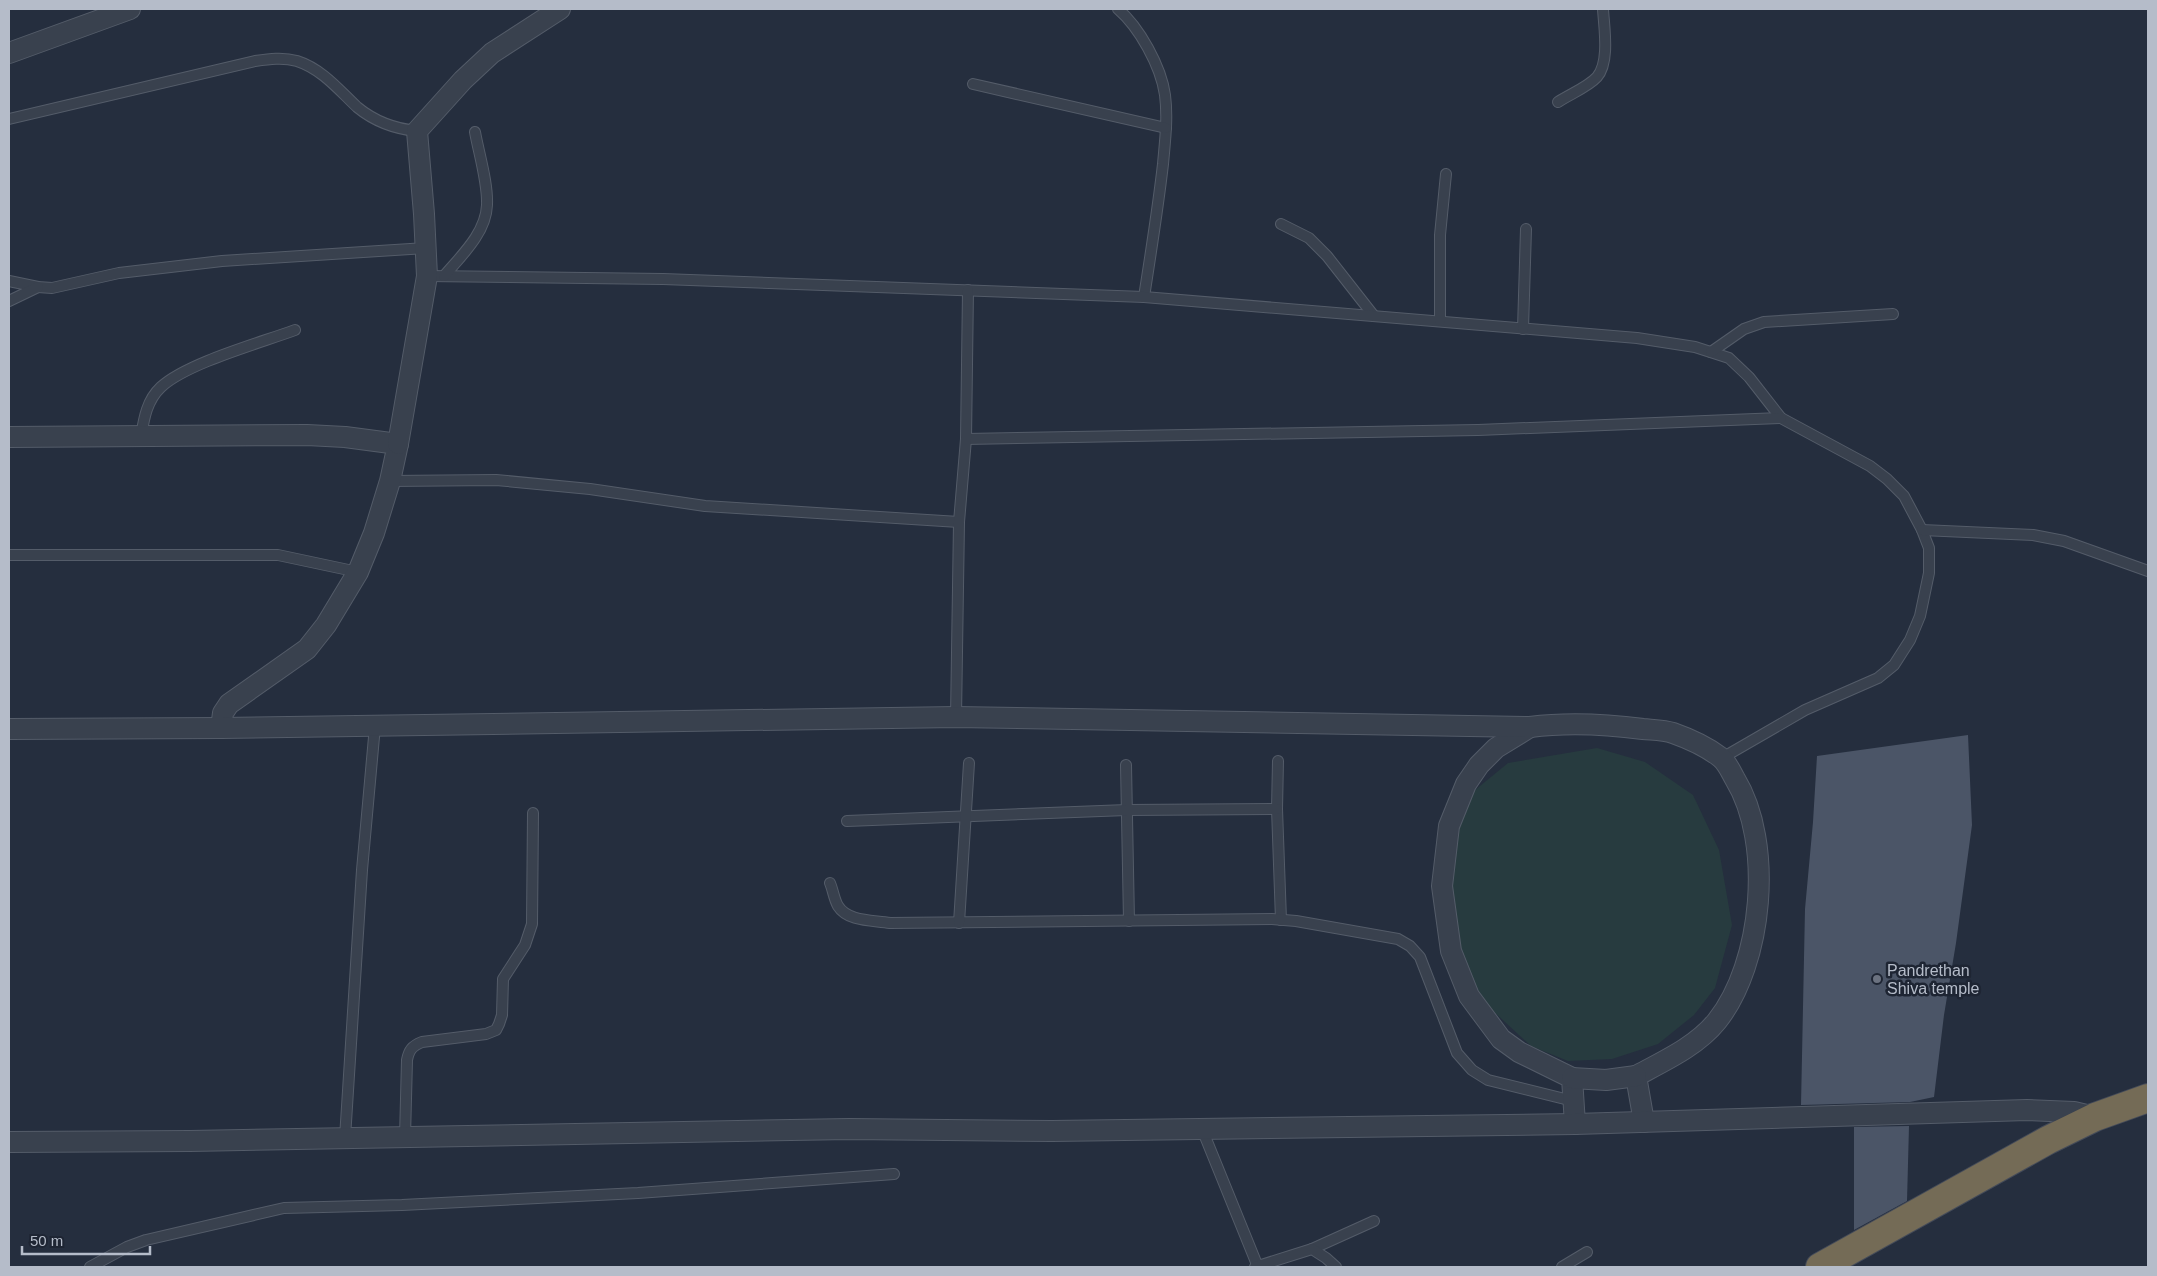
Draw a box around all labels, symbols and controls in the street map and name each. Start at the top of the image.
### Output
place label: Pandrethan Shiva temple [1887,962,1980,997]
marker: Pandrethan Shiva temple [1871,973,1883,985]
scale bar [22,1224,150,1256]
text: 50 m [30,1232,63,1249]

